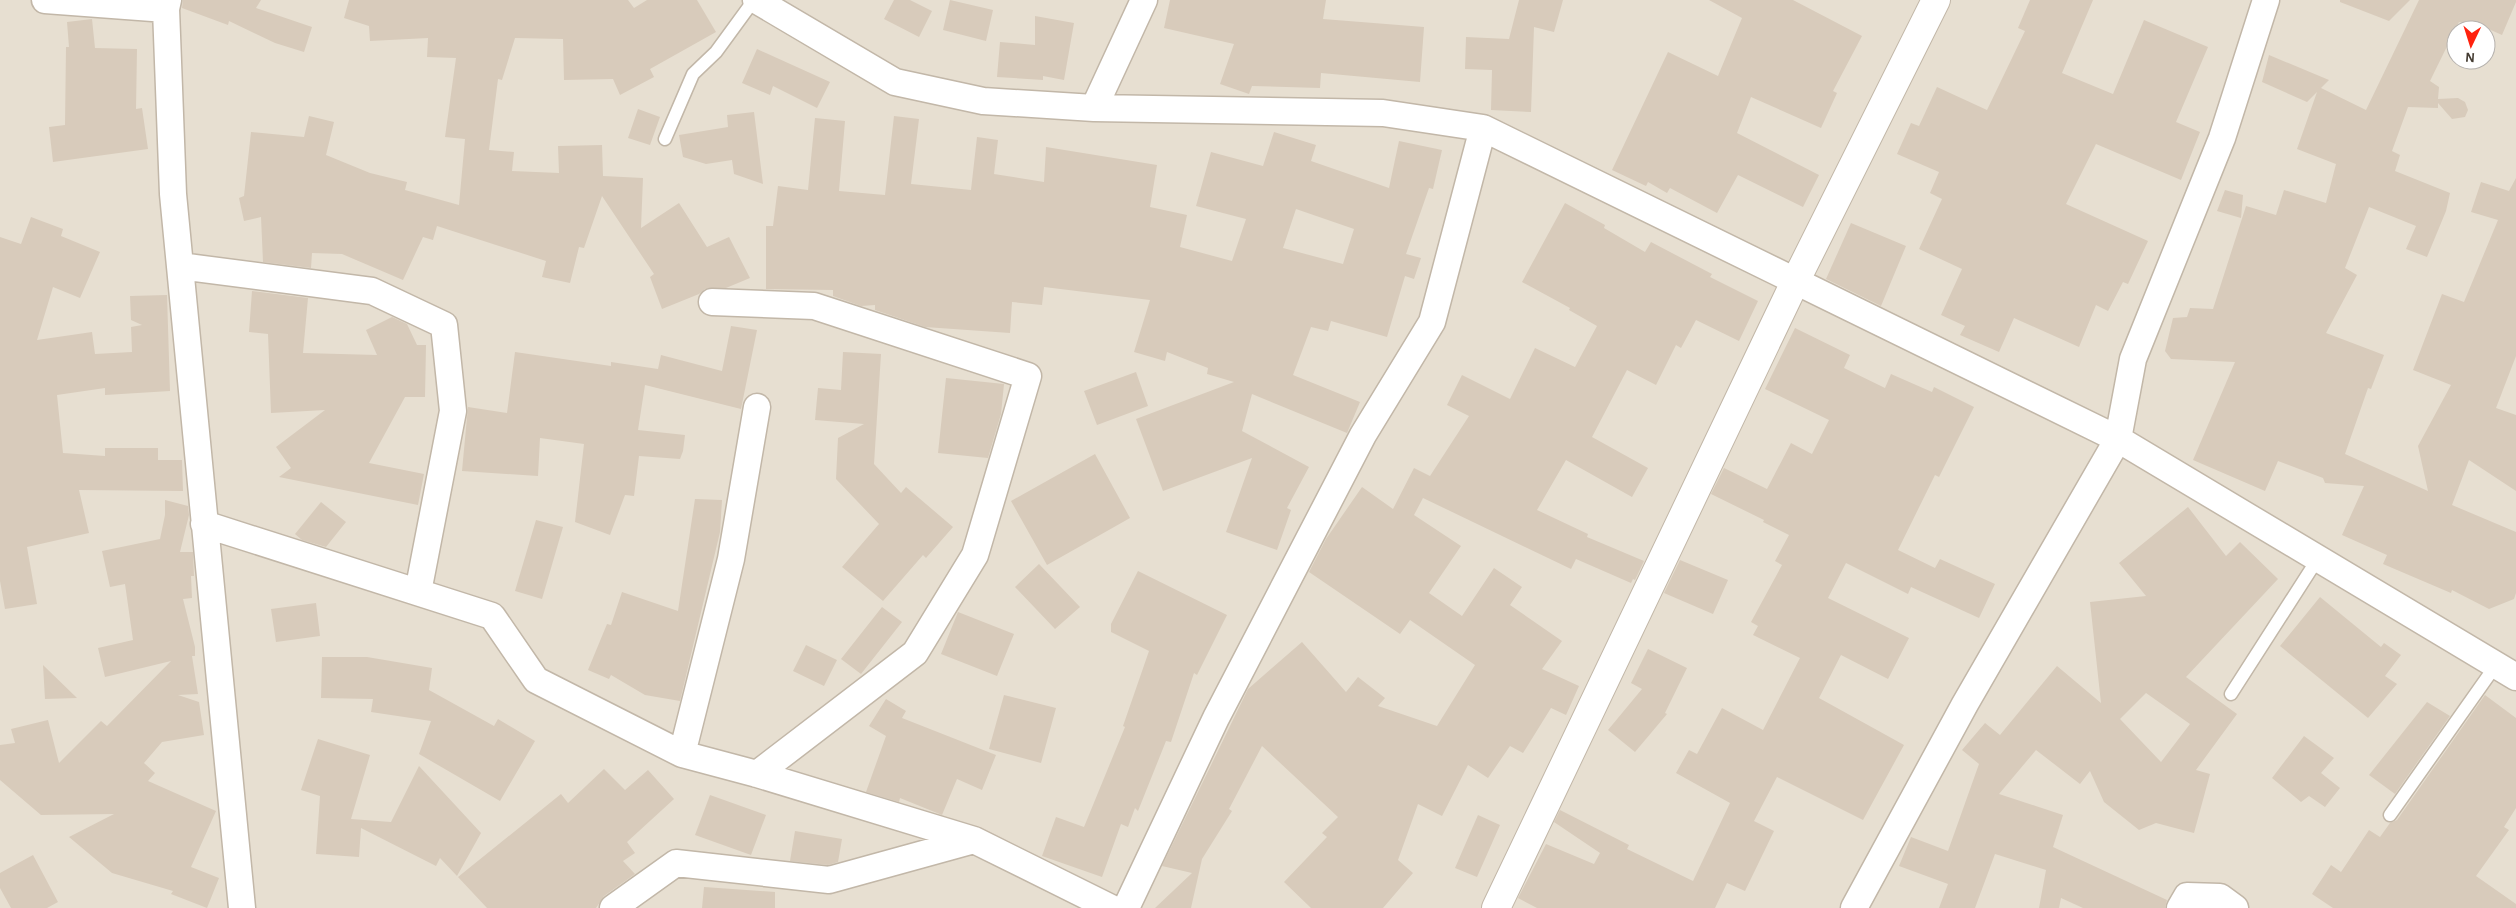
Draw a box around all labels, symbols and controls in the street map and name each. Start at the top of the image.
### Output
north arrow [2446,20,2496,70]
text: N [2465,50,2476,64]

